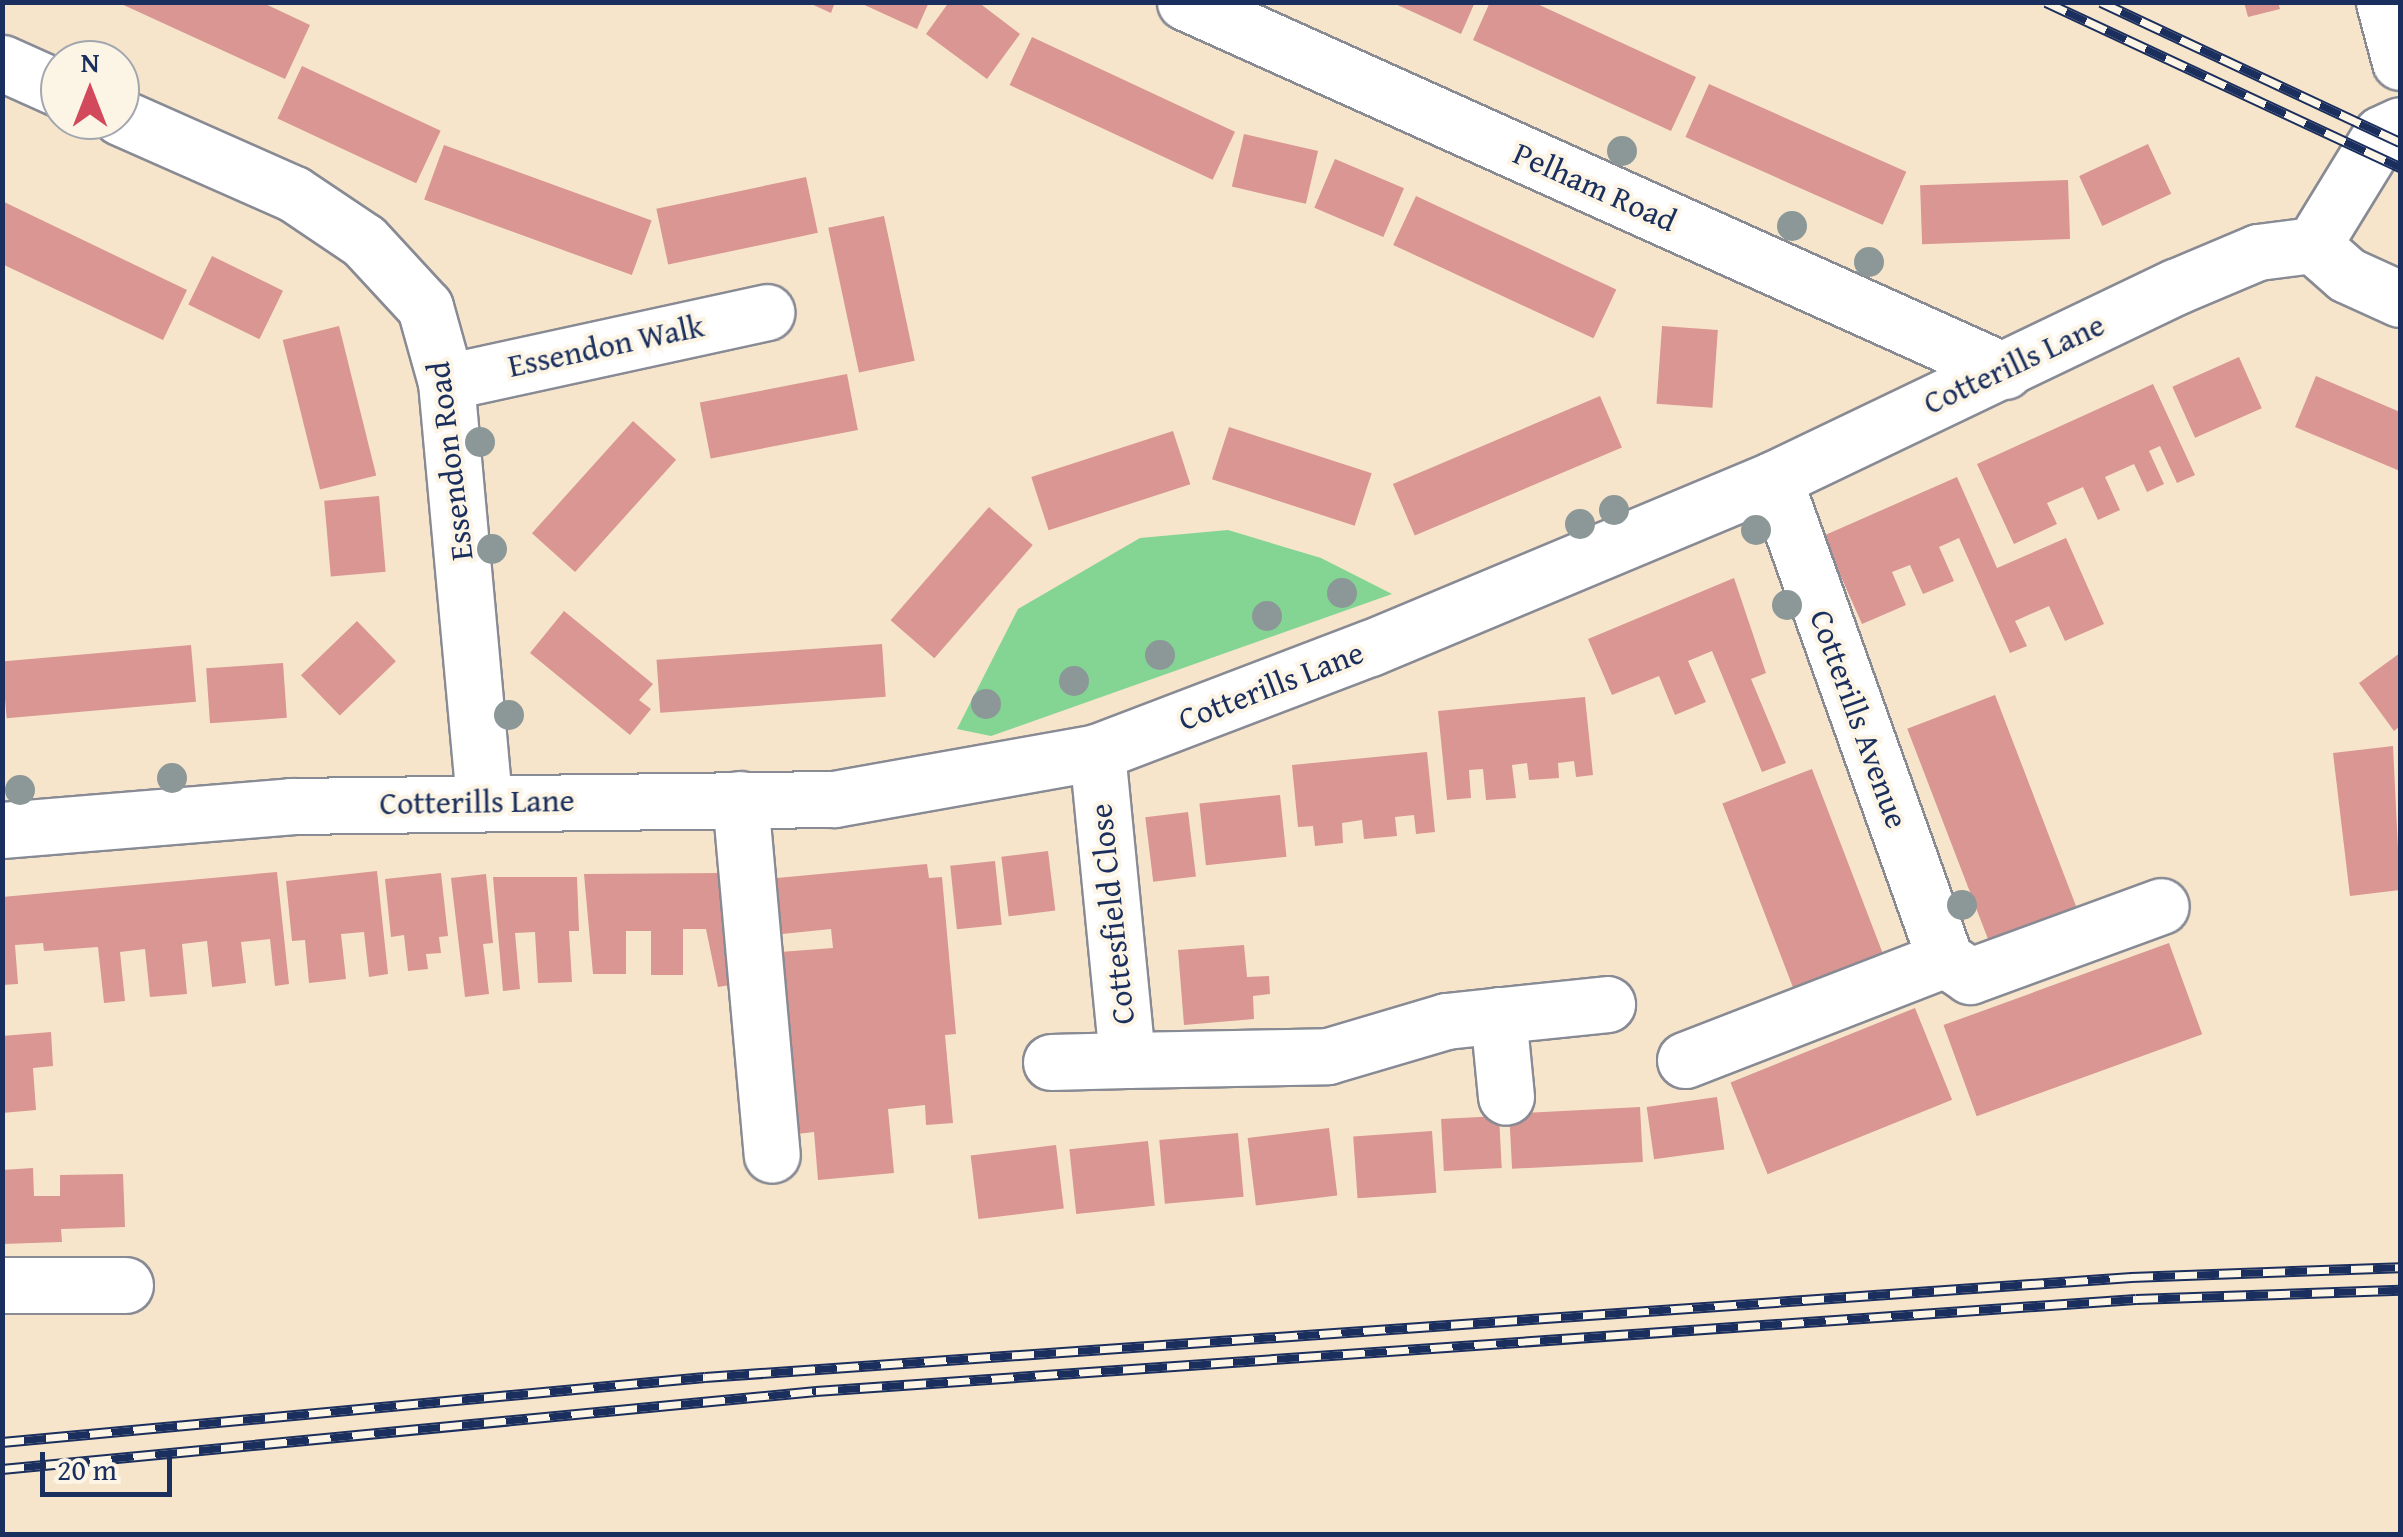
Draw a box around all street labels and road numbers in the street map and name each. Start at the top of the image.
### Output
street label: Pelham Road [1508,134,1682,240]
street label: Cotterills Lane [1918,305,2110,423]
street label: Essendon Walk [505,306,707,386]
street label: Essendon Road [419,359,481,563]
street label: Cotterills Avenue [1802,605,1916,833]
street label: Cotterills Lane [1173,633,1369,739]
street label: Cotterills Lane [379,781,575,823]
street label: Cottesfield Close [1081,802,1143,1026]

